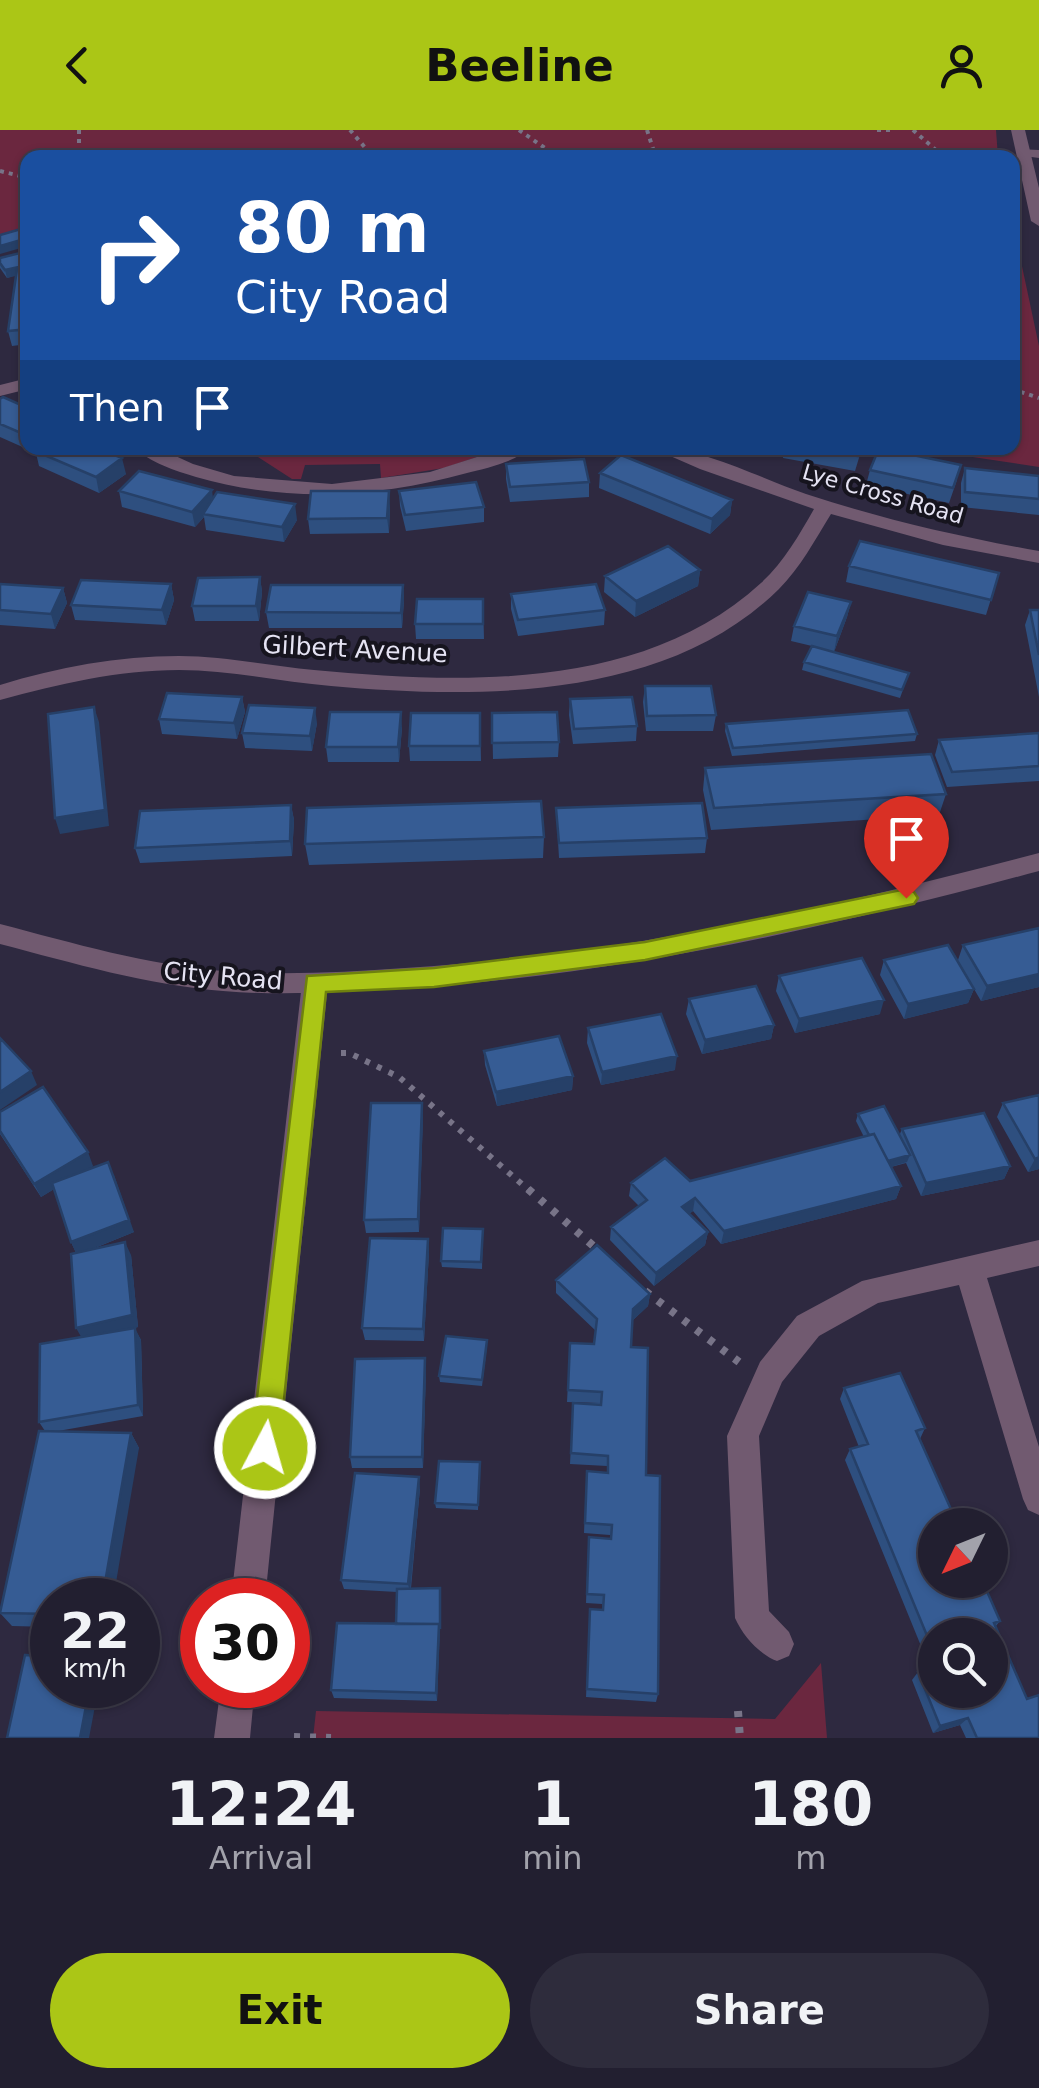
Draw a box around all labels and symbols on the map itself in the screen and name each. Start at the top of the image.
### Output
street label: Lye Cross Road [800,459,966,529]
street label: Gilbert Avenue [262,630,448,668]
pin [864,796,949,899]
street label: City Road [162,956,284,996]
position arrow [213,1396,317,1500]
north arrow [918,1508,1008,1598]
speed limit sign: 30 [180,1578,310,1708]

